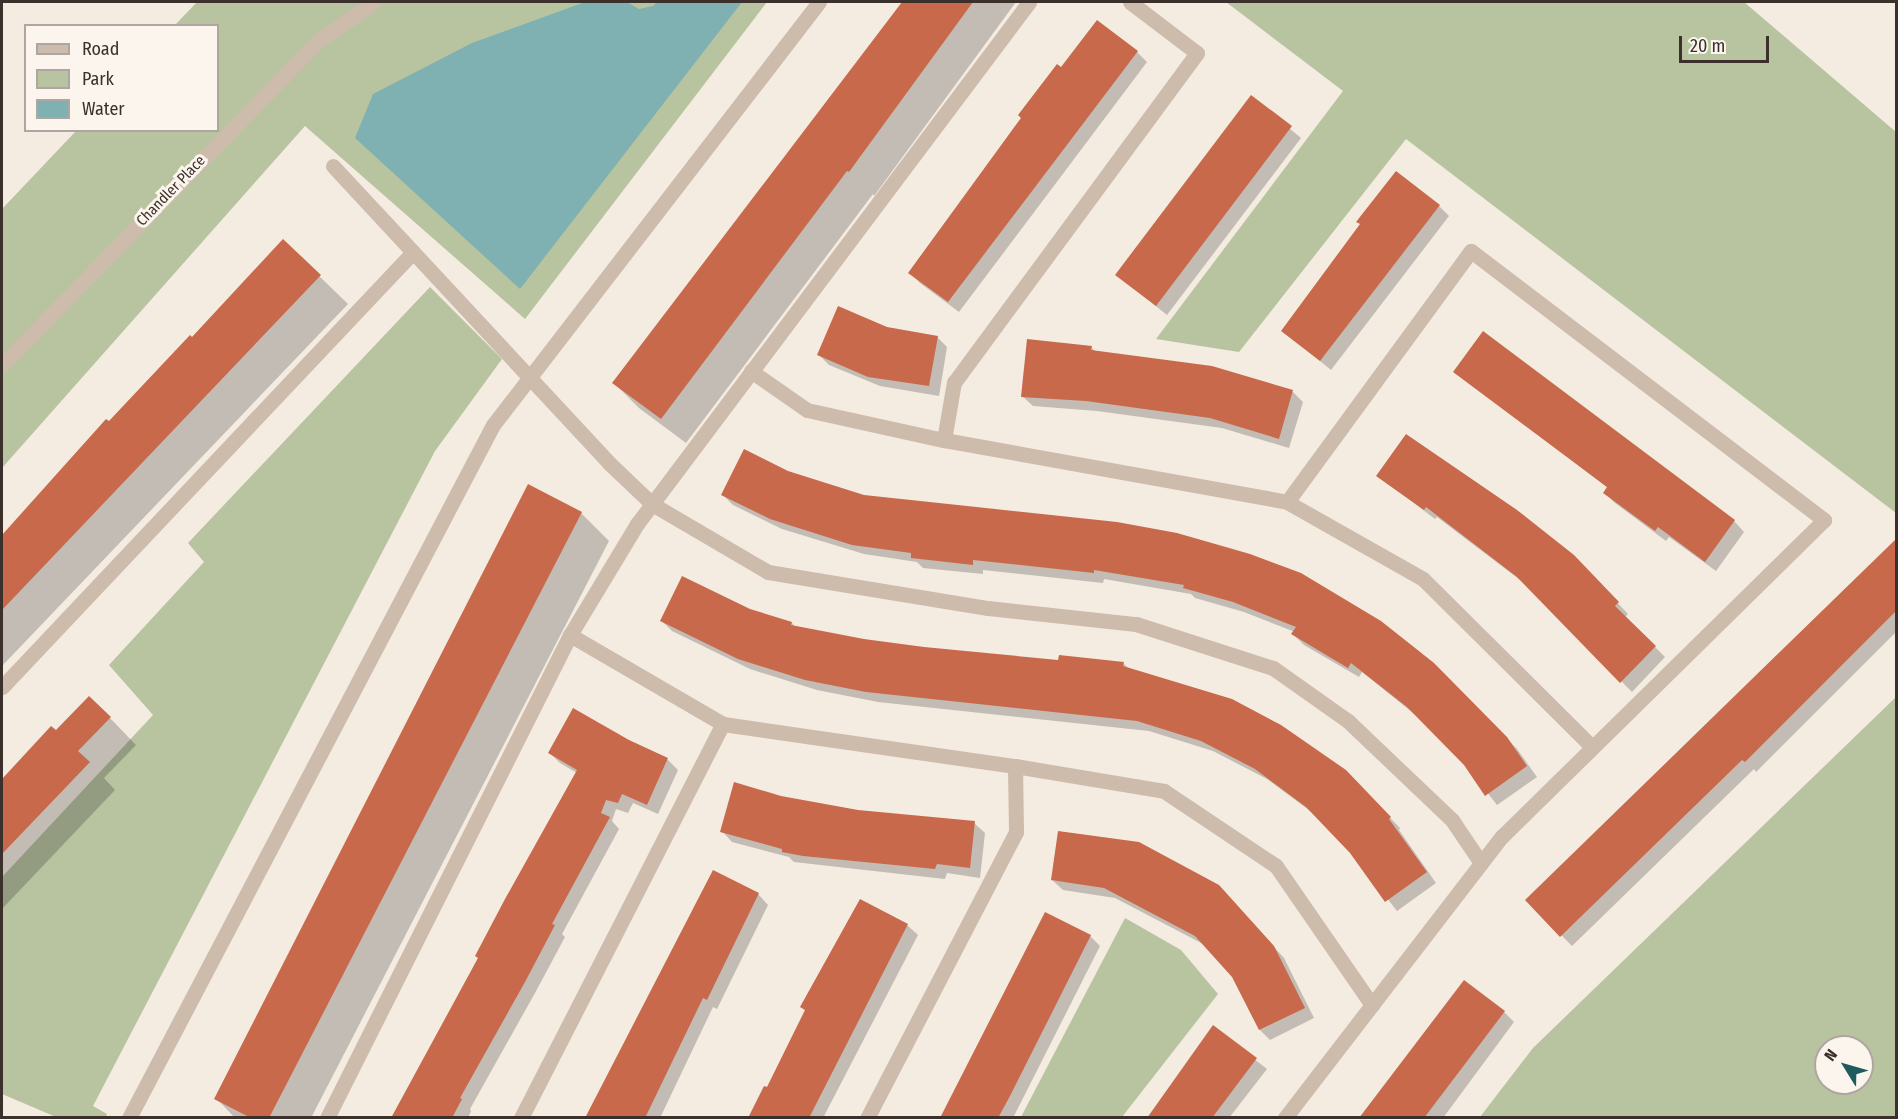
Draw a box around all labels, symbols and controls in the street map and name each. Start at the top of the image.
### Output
legend [24,24,219,132]
scale bar [1682,24,1772,62]
text: 20 m [1690,35,1725,57]
text: Road [82,38,119,60]
text: Park [82,68,114,90]
text: Water [82,98,125,120]
street label: Chandler Place [133,152,209,230]
north arrow [1814,1035,1874,1095]
text: N [1820,1046,1841,1065]

